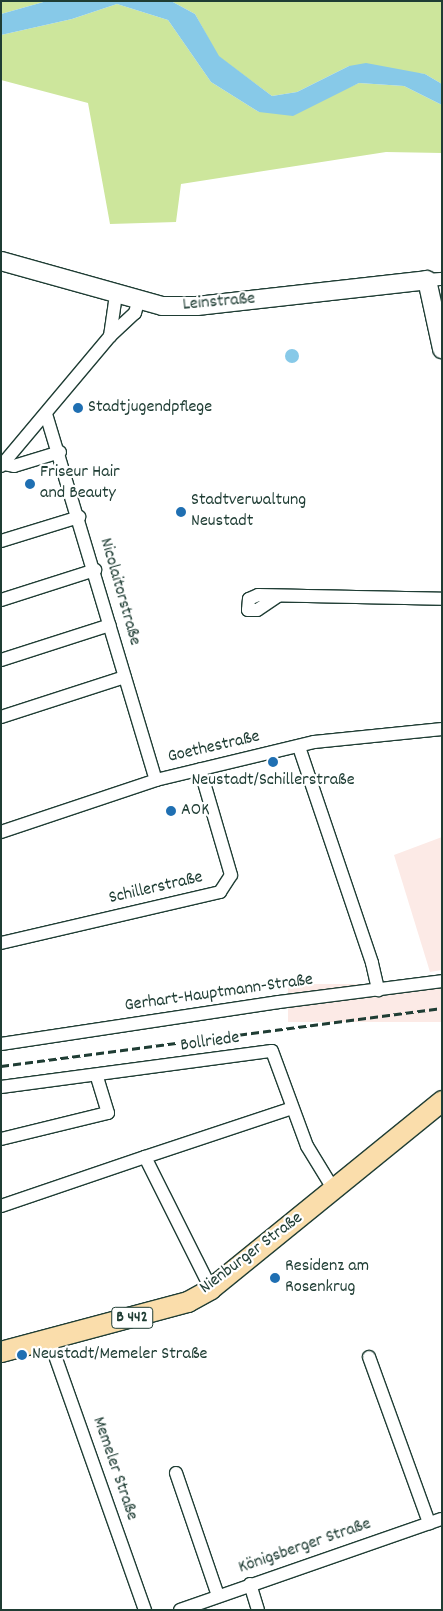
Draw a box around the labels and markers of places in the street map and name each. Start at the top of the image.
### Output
place label: Stadtjugendpflege [88,397,212,419]
marker: Stadtjugendpflege [72,402,84,414]
place label: Friseur Hair and Beauty [40,463,120,506]
marker: Friseur Hair and Beauty [24,478,36,490]
place label: Stadtverwaltung Neustadt [191,491,306,534]
marker: Stadtverwaltung Neustadt [175,506,187,518]
marker: Neustadt/Schillerstraße [267,756,279,768]
place label: Neustadt/Schillerstraße [191,770,355,792]
place label: AOK [181,800,209,822]
marker: AOK [165,805,177,817]
place label: Residenz am Rosenkrug [285,1257,369,1300]
marker: Residenz am Rosenkrug [269,1272,281,1284]
place label: Neustadt/Memeler Straße [32,1344,207,1366]
marker: Neustadt/Memeler Straße [16,1349,28,1361]

